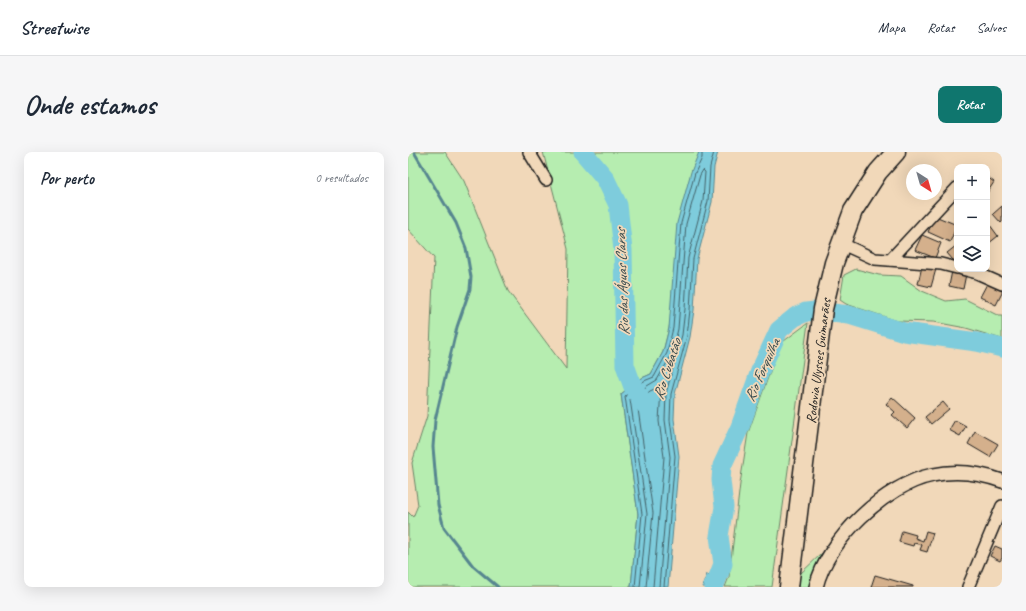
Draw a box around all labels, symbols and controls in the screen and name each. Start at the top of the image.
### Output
text: Streetwise [20,16,88,40]
text: Mapa [878,19,905,36]
text: Rotas [927,19,955,36]
text: Salvos [977,19,1006,36]
button: Rotas [938,86,1002,123]
text: Onde estamos [24,87,156,122]
north arrow [906,164,942,200]
map controls [954,164,990,272]
button: + [954,164,990,200]
text: Por perto [40,168,94,189]
text: 0 resultados [315,170,368,186]
button: − [954,200,990,236]
water label: Rio das Águas Claras [611,226,634,336]
button: layers [954,236,990,272]
street label: Rodovia Ulysses Guimarães [802,297,835,424]
water label: Rio Cubatão [649,334,687,402]
water label: Rio Forquilha [740,334,785,405]

